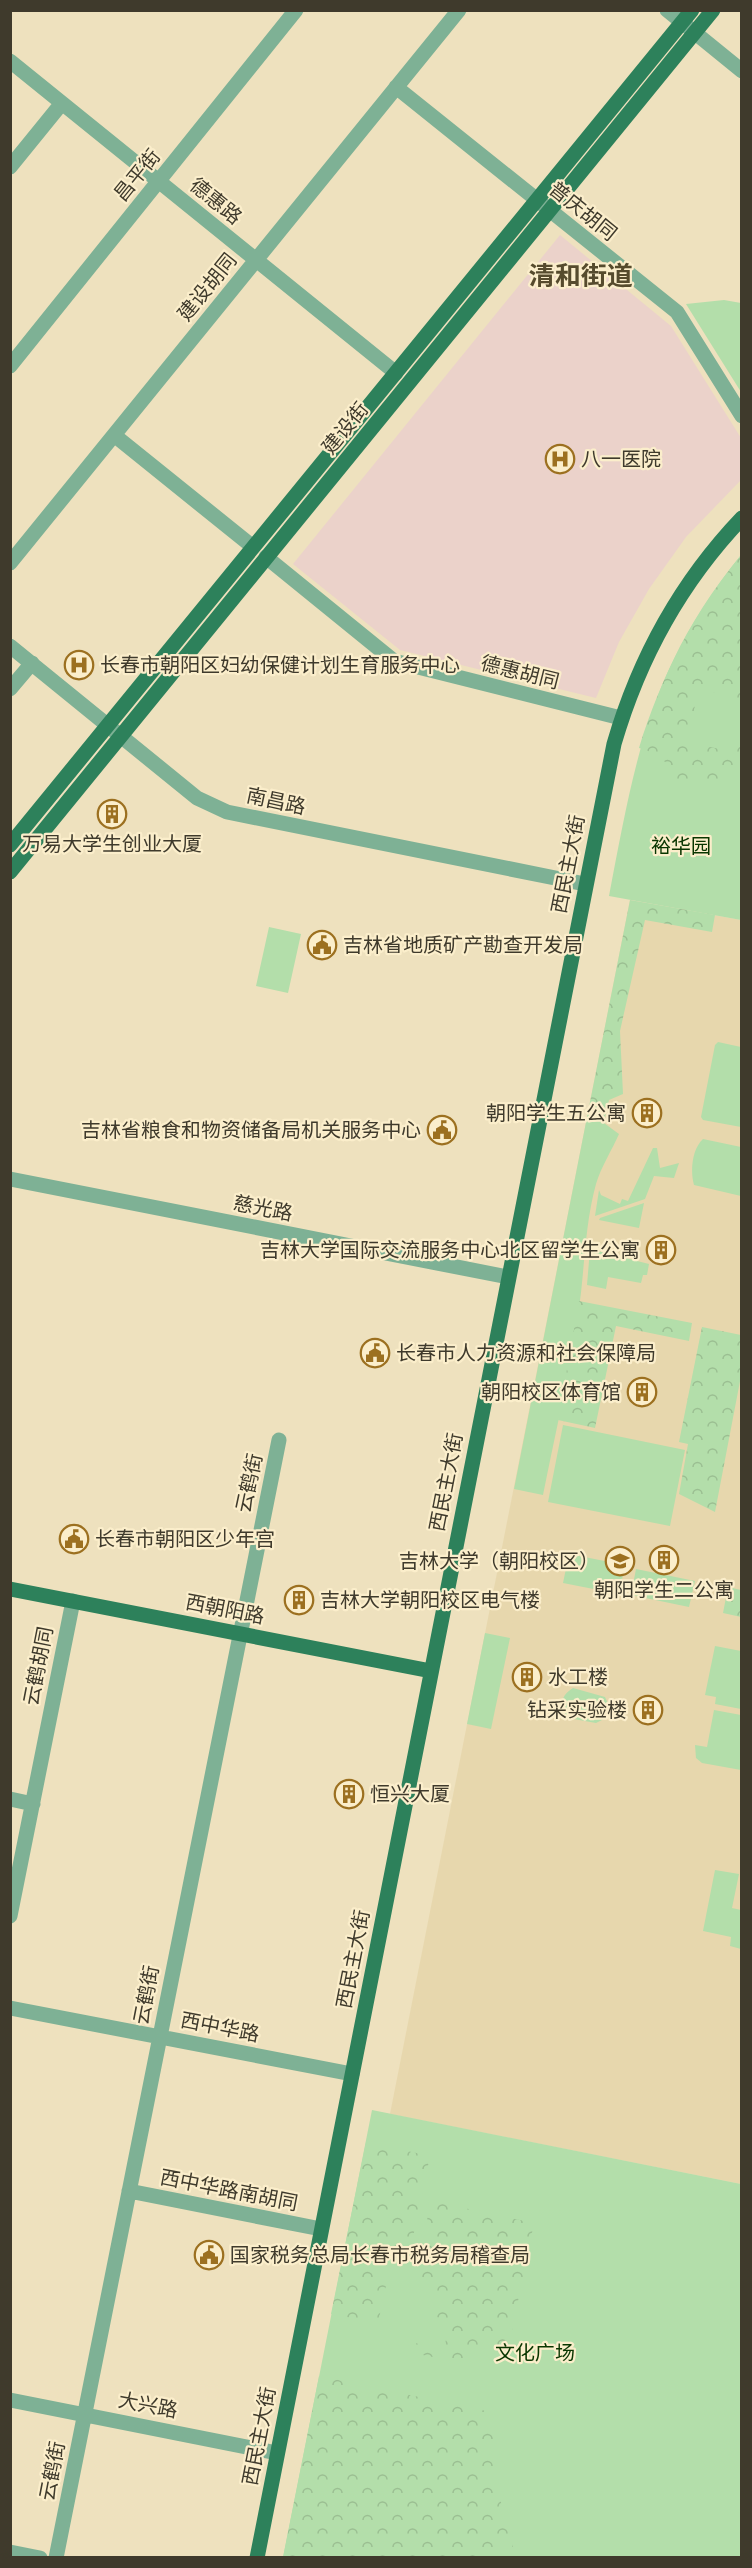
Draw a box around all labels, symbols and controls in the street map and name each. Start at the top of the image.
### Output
street label: 昌平街 [108,144,166,206]
street label: 德惠路 [185,172,247,230]
street label: 普庆胡同 [544,176,622,246]
street label: 建设胡同 [172,248,242,326]
district label: 清和街道 [529,259,633,293]
street label: 建设街 [316,397,374,459]
hospital icon: 八一医院 [544,443,576,475]
place label: 八一医院 [581,446,661,472]
hospital icon: 长春市朝阳区妇幼保健计划生育服务中心 [63,649,95,681]
street label: 德惠胡同 [478,650,562,694]
place label: 长春市朝阳区妇幼保健计划生育服务中心 [100,652,460,678]
street label: 南昌路 [244,782,308,820]
building icon: 万易大学生创业大厦 [96,798,128,830]
street label: 西民主大街 [546,812,590,916]
place label: 万易大学生创业大厦 [22,831,202,857]
park label: 裕华园 [651,833,711,859]
public building icon: 吉林省地质矿产勘查开发局 [306,929,338,961]
place label: 吉林省地质矿产勘查开发局 [343,932,583,958]
building icon: 朝阳学生五公寓 [631,1097,663,1129]
place label: 朝阳学生五公寓 [486,1100,626,1126]
public building icon: 吉林省粮食和物资储备局机关服务中心 [426,1114,458,1146]
place label: 吉林省粮食和物资储备局机关服务中心 [81,1117,421,1143]
street label: 慈光路 [231,1190,295,1226]
building icon: 吉林大学国际交流服务中心北区留学生公寓 [645,1234,677,1266]
place label: 吉林大学国际交流服务中心北区留学生公寓 [260,1237,640,1263]
public building icon: 长春市人力资源和社会保障局 [359,1337,391,1369]
place label: 长春市人力资源和社会保障局 [396,1340,656,1366]
building icon: 朝阳校区体育馆 [626,1376,658,1408]
place label: 朝阳校区体育馆 [481,1379,621,1405]
street label: 西民主大街 [424,1430,468,1534]
street label: 云鹤街 [230,1451,268,1515]
public building icon: 长春市朝阳区少年宫 [58,1523,90,1555]
place label: 长春市朝阳区少年宫 [95,1526,275,1552]
building icon: 朝阳学生二公寓 [648,1544,680,1576]
school or university icon: 吉林大学（朝阳校区） [604,1545,636,1577]
place label: 吉林大学（朝阳校区） [399,1548,599,1574]
place label: 朝阳学生二公寓 [594,1577,734,1603]
building icon: 吉林大学朝阳校区电气楼 [283,1584,315,1616]
place label: 吉林大学朝阳校区电气楼 [320,1587,540,1613]
street label: 西朝阳路 [183,1589,267,1629]
street label: 云鹤胡同 [18,1624,58,1708]
building icon: 水工楼 [511,1661,543,1693]
place label: 水工楼 [548,1664,608,1690]
building icon: 钻采实验楼 [632,1694,664,1726]
place label: 钻采实验楼 [527,1697,627,1723]
building icon: 恒兴大厦 [333,1778,365,1810]
place label: 恒兴大厦 [370,1781,450,1807]
street label: 西民主大街 [331,1907,375,2011]
street label: 云鹤街 [128,1963,164,2027]
street label: 西中华路 [178,2007,262,2047]
street label: 西中华路南胡同 [158,2164,300,2216]
public building icon: 国家税务总局长春市税务局稽查局 [193,2239,225,2271]
place label: 国家税务总局长春市税务局稽查局 [230,2242,530,2268]
park label: 文化广场 [495,2340,575,2366]
street label: 西民主大街 [237,2384,281,2488]
street label: 大兴路 [116,2387,180,2423]
street label: 云鹤街 [34,2439,70,2503]

